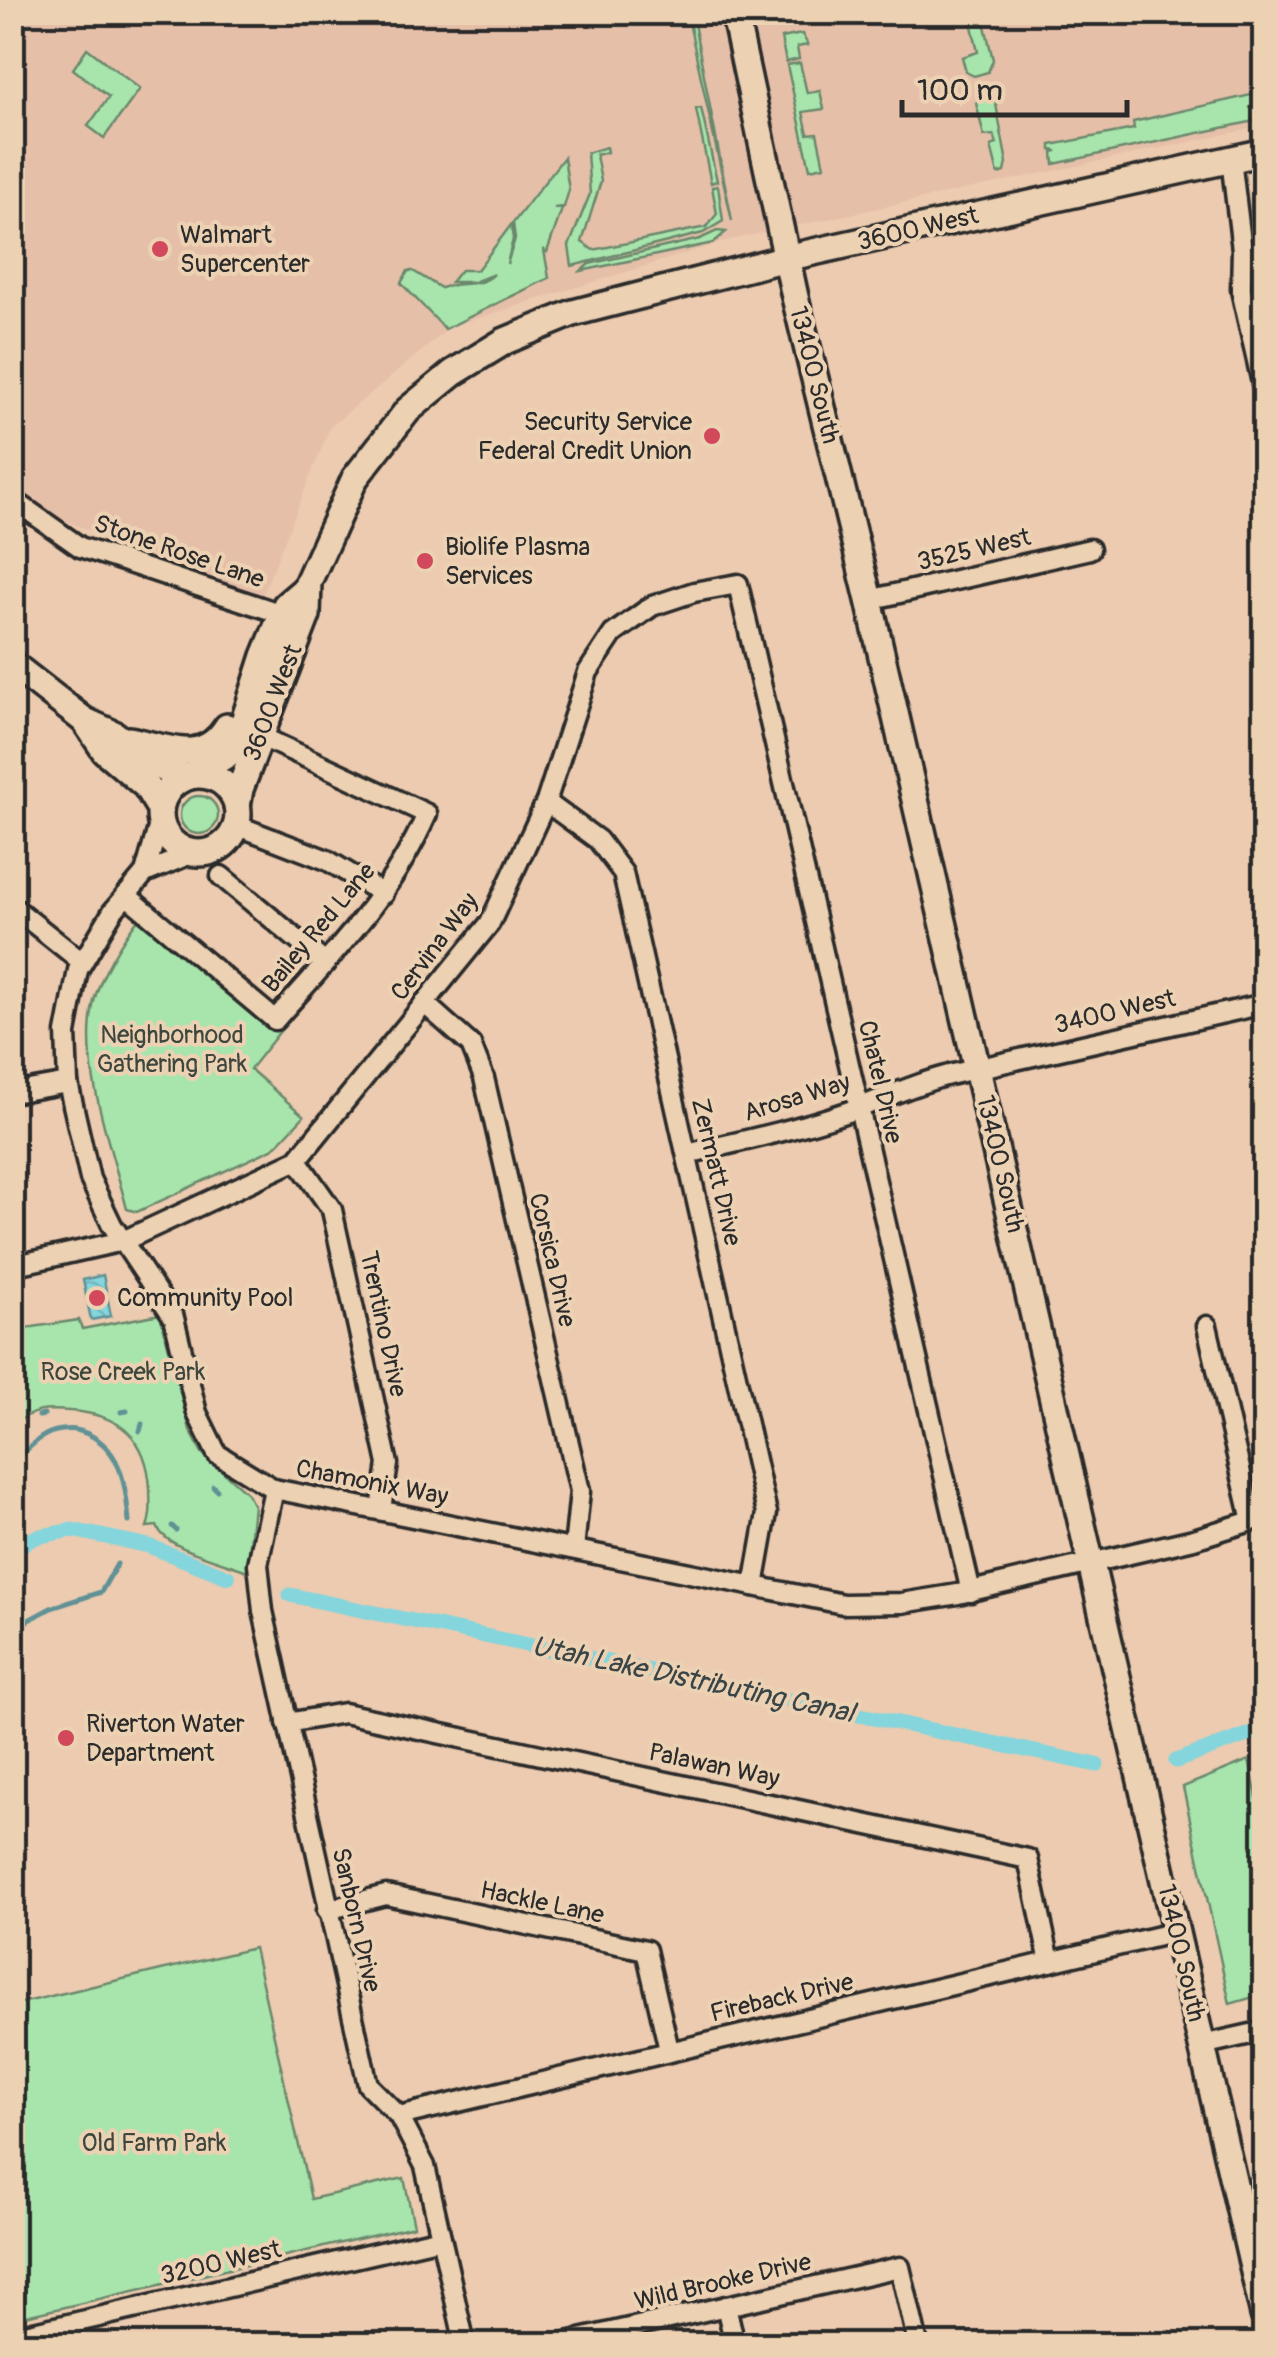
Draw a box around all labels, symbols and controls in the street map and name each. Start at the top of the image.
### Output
scale bar [902,55,1127,117]
text: 100 m [917,72,1003,109]
street label: 3600 West [855,200,982,258]
place label: Walmart Supercenter [180,220,310,280]
marker: Walmart Supercenter [149,238,171,260]
street label: 13400 South [782,303,846,447]
place label: Security Service Federal Credit Union [478,407,693,467]
marker: Security Service Federal Credit Union [701,425,723,447]
street label: Stone Rose Lane [90,508,269,596]
street label: 3525 West [914,522,1035,578]
place label: Biolife Plasma Services [445,532,590,592]
marker: Biolife Plasma Services [414,550,436,572]
street label: 3600 West [236,639,310,766]
street label: Bailey Red Lane [256,856,383,999]
street label: Cervina Way [384,887,486,1007]
street label: 3400 West [1052,983,1179,1041]
street label: Chatel Drive [851,1018,909,1147]
park label: Neighborhood Gathering Park [97,1020,248,1080]
street label: Arosa Way [740,1067,854,1129]
street label: 13400 South [969,1092,1031,1236]
street label: Zermatt Drive [684,1095,748,1249]
street label: Corsica Drive [522,1190,583,1331]
street label: Trentino Drive [352,1248,414,1400]
place label: Community Pool [117,1283,293,1314]
marker: Community Pool [86,1287,108,1309]
park label: Rose Creek Park [41,1357,206,1388]
street label: Chamonix Way [293,1453,451,1513]
water label: Utah Lake Distributing Canal [529,1629,861,1732]
place label: Riverton Water Department [86,1709,245,1769]
marker: Riverton Water Department [55,1727,77,1749]
street label: Palawan Way [646,1737,783,1795]
street label: Sanborn Drive [324,1845,388,1996]
street label: Hackle Lane [477,1875,607,1931]
street label: 13400 South [1150,1881,1212,2025]
street label: Fireback Drive [707,1966,857,2030]
park label: Old Farm Park [81,2128,227,2159]
street label: 3200 West [158,2234,285,2292]
street label: Wild Brooke Drive [632,2246,815,2317]

